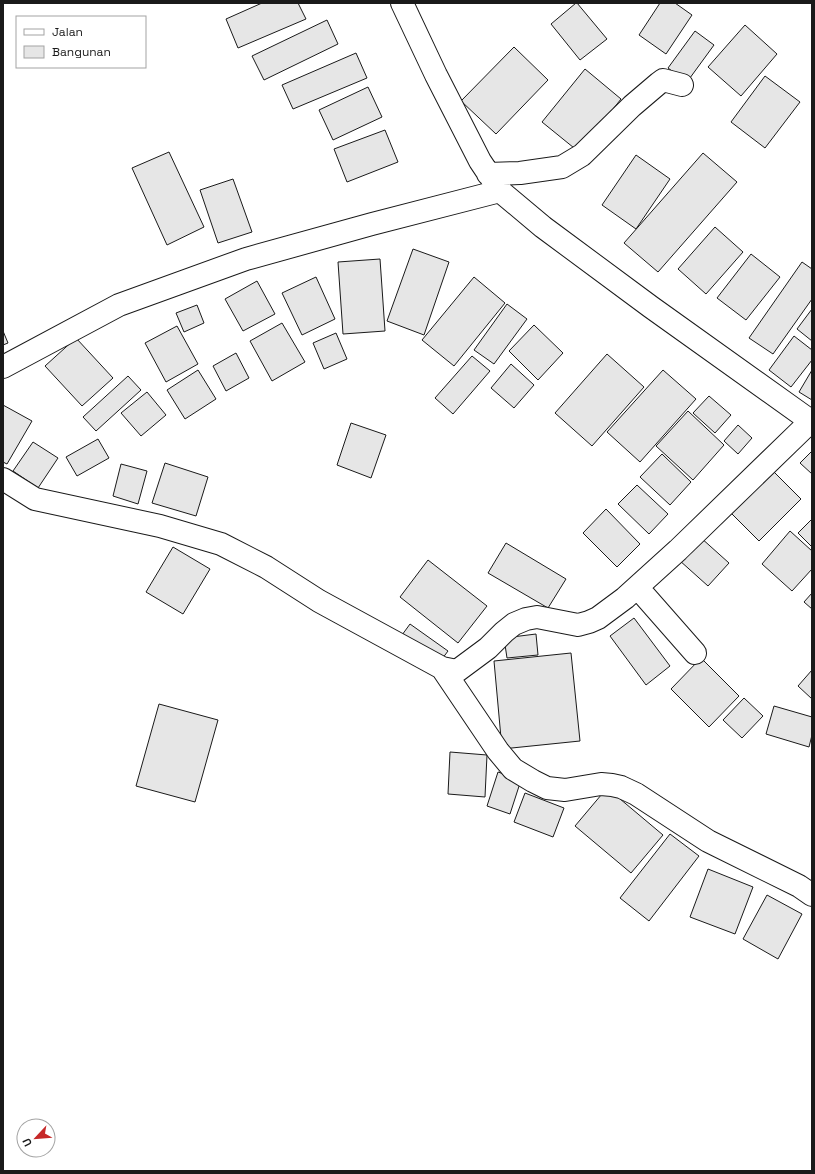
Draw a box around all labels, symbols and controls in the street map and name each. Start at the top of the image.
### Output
legend [16,16,146,68]
text: Jalan [52,24,83,40]
text: Bangunan [52,44,111,60]
north arrow [16,1118,56,1158]
text: U [19,1136,35,1149]

